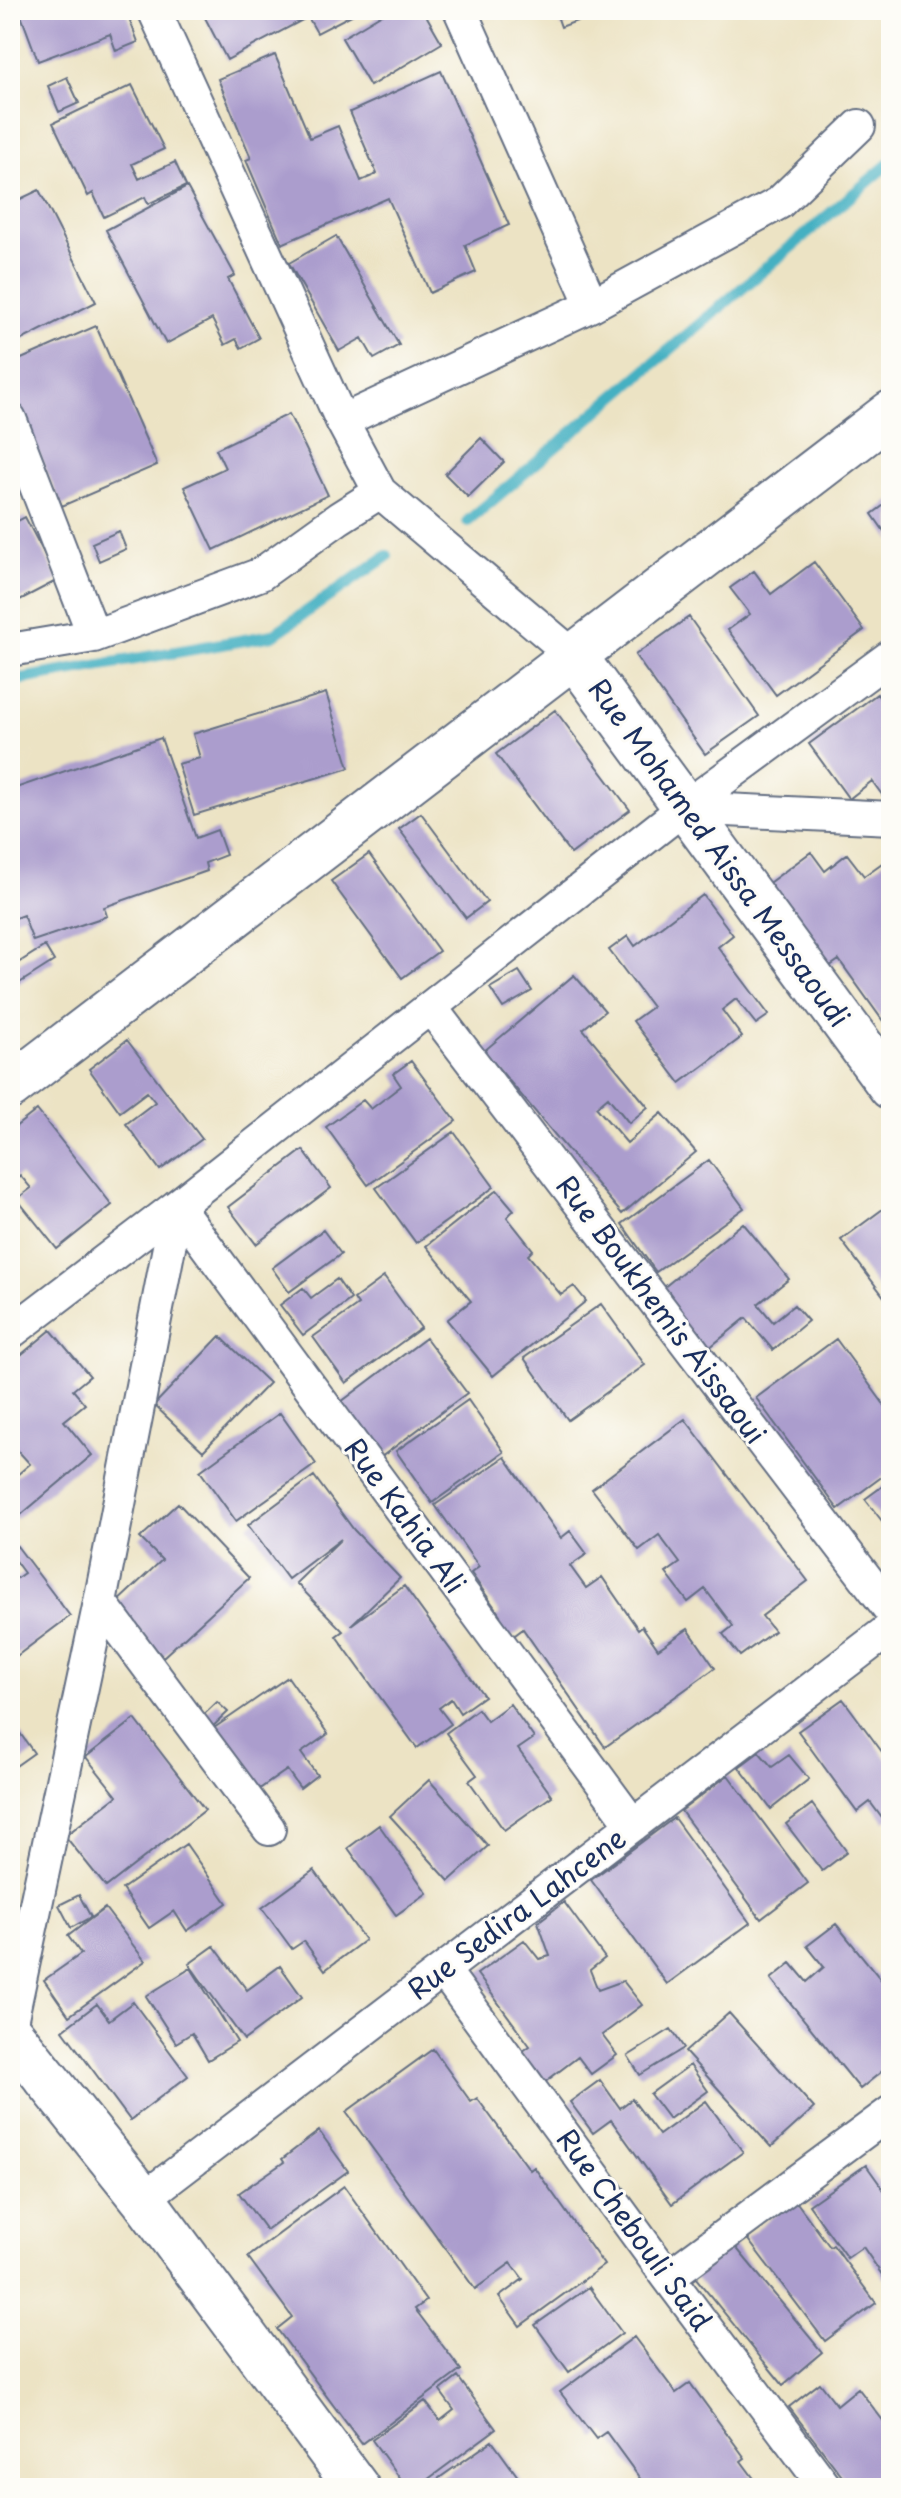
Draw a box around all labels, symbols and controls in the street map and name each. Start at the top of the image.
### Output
street label: Rue Mohamed Aissa Messaoudi [579,669,862,1035]
street label: Rue Boukhemis Aissaoui [547,1166,778,1453]
street label: Rue Kahia Ali [335,1428,477,1602]
street label: Rue Sedira Lahcene [398,1816,634,2009]
street label: Rue Chebouli Said [547,2119,723,2339]

